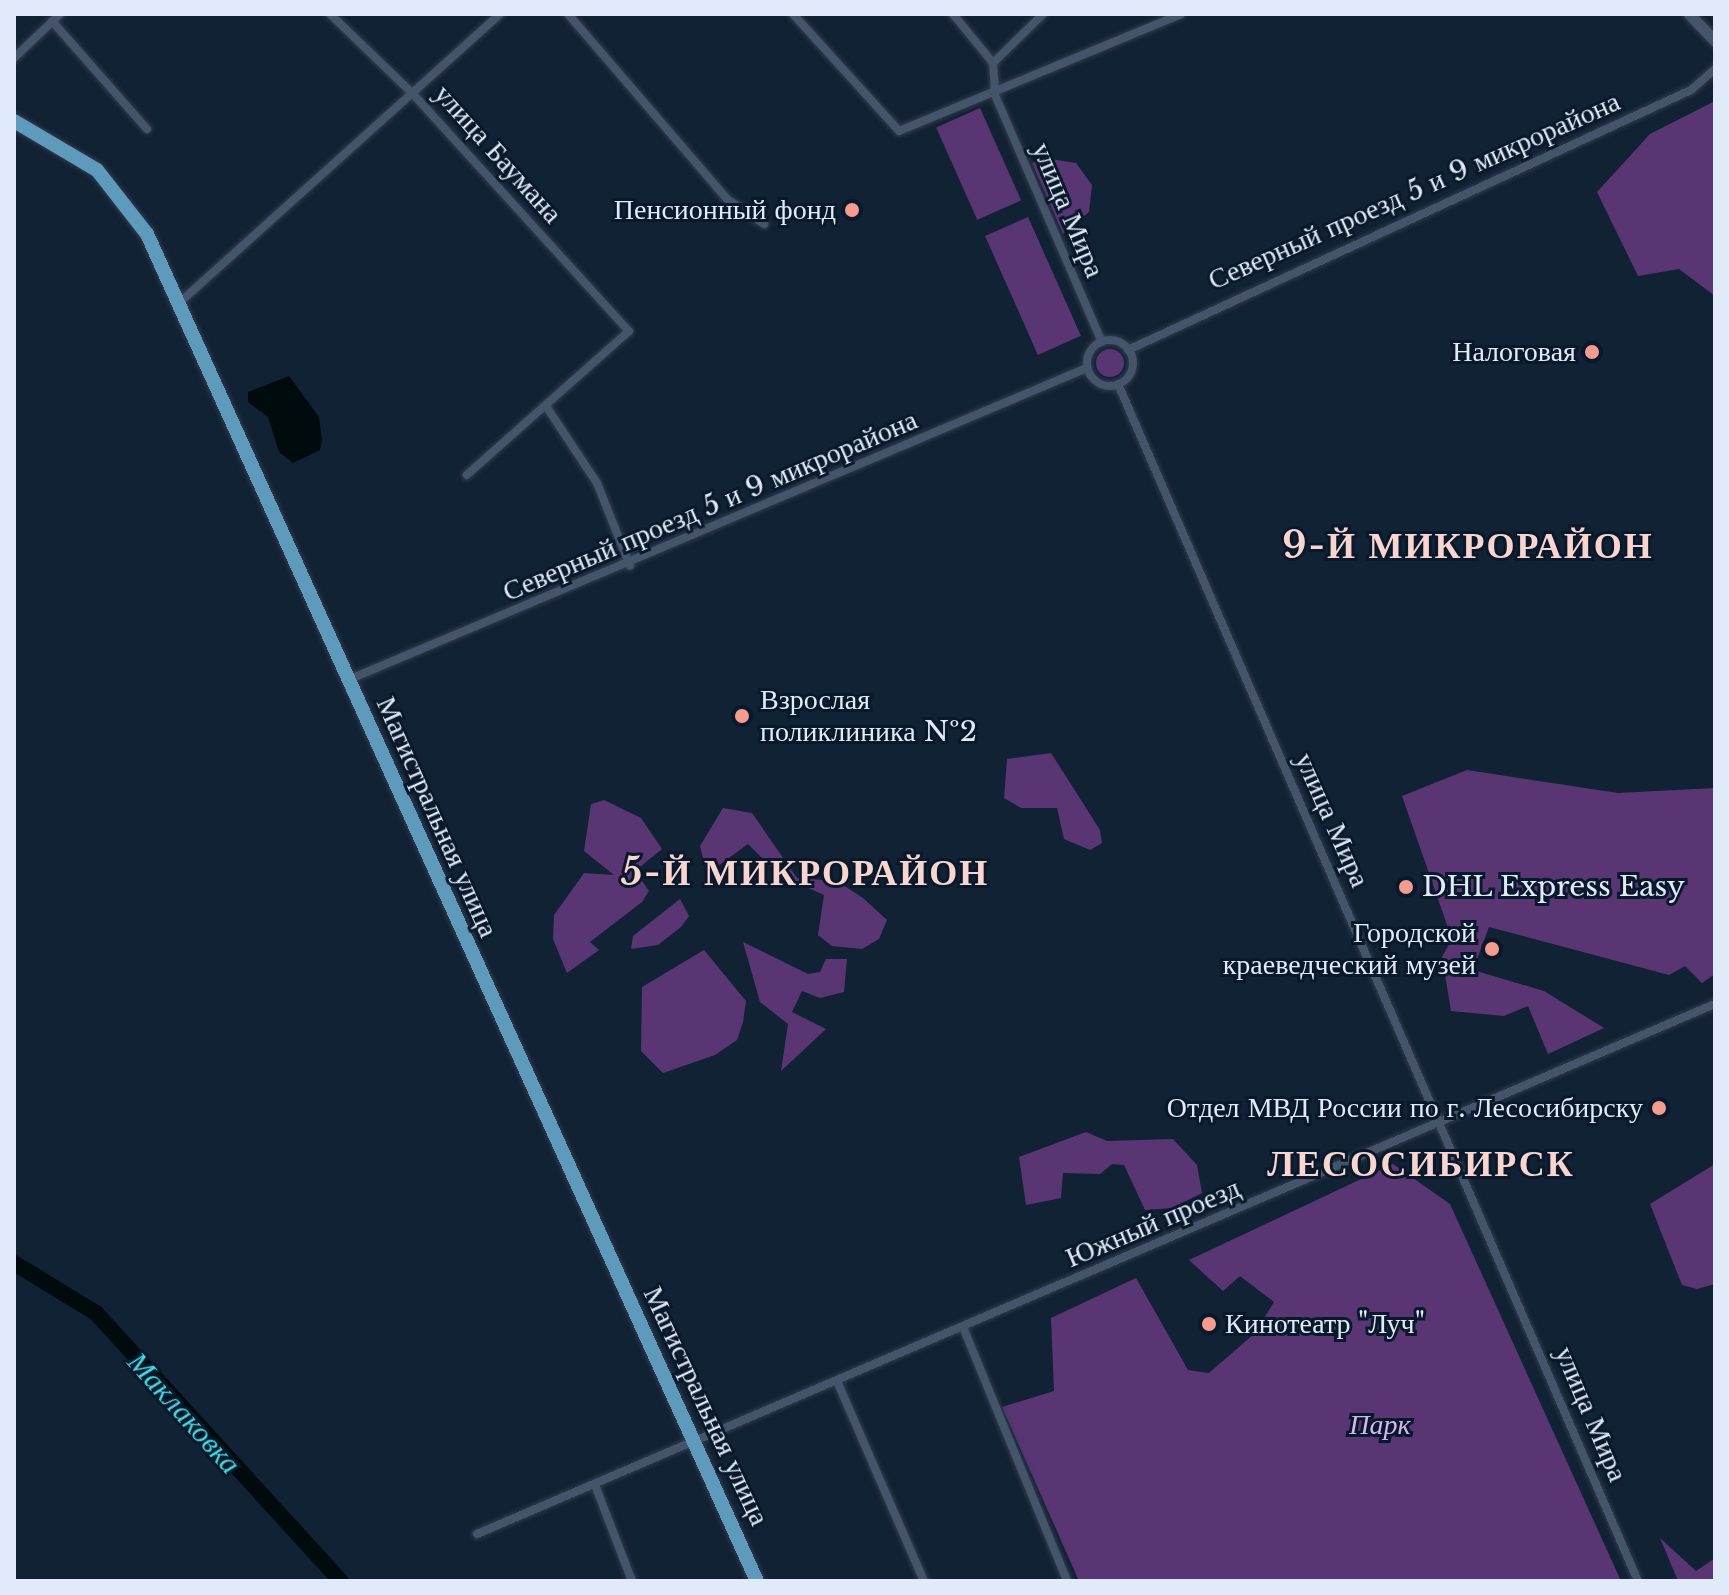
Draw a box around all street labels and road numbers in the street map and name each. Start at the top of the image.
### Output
street label: улица Баумана [427,78,569,230]
street label: Северный проезд 5 и 9 микрорайона [1203,85,1625,297]
street label: улица Мира [1025,137,1111,283]
street label: Северный проезд 5 и 9 микрорайона [498,403,922,609]
street label: Магистральная улица [369,692,505,942]
street label: улица Мира [1287,748,1377,892]
street label: Южный проезд [1061,1171,1245,1275]
street label: Магистральная улица [636,1281,776,1531]
street label: улица Мира [1548,1341,1634,1487]

